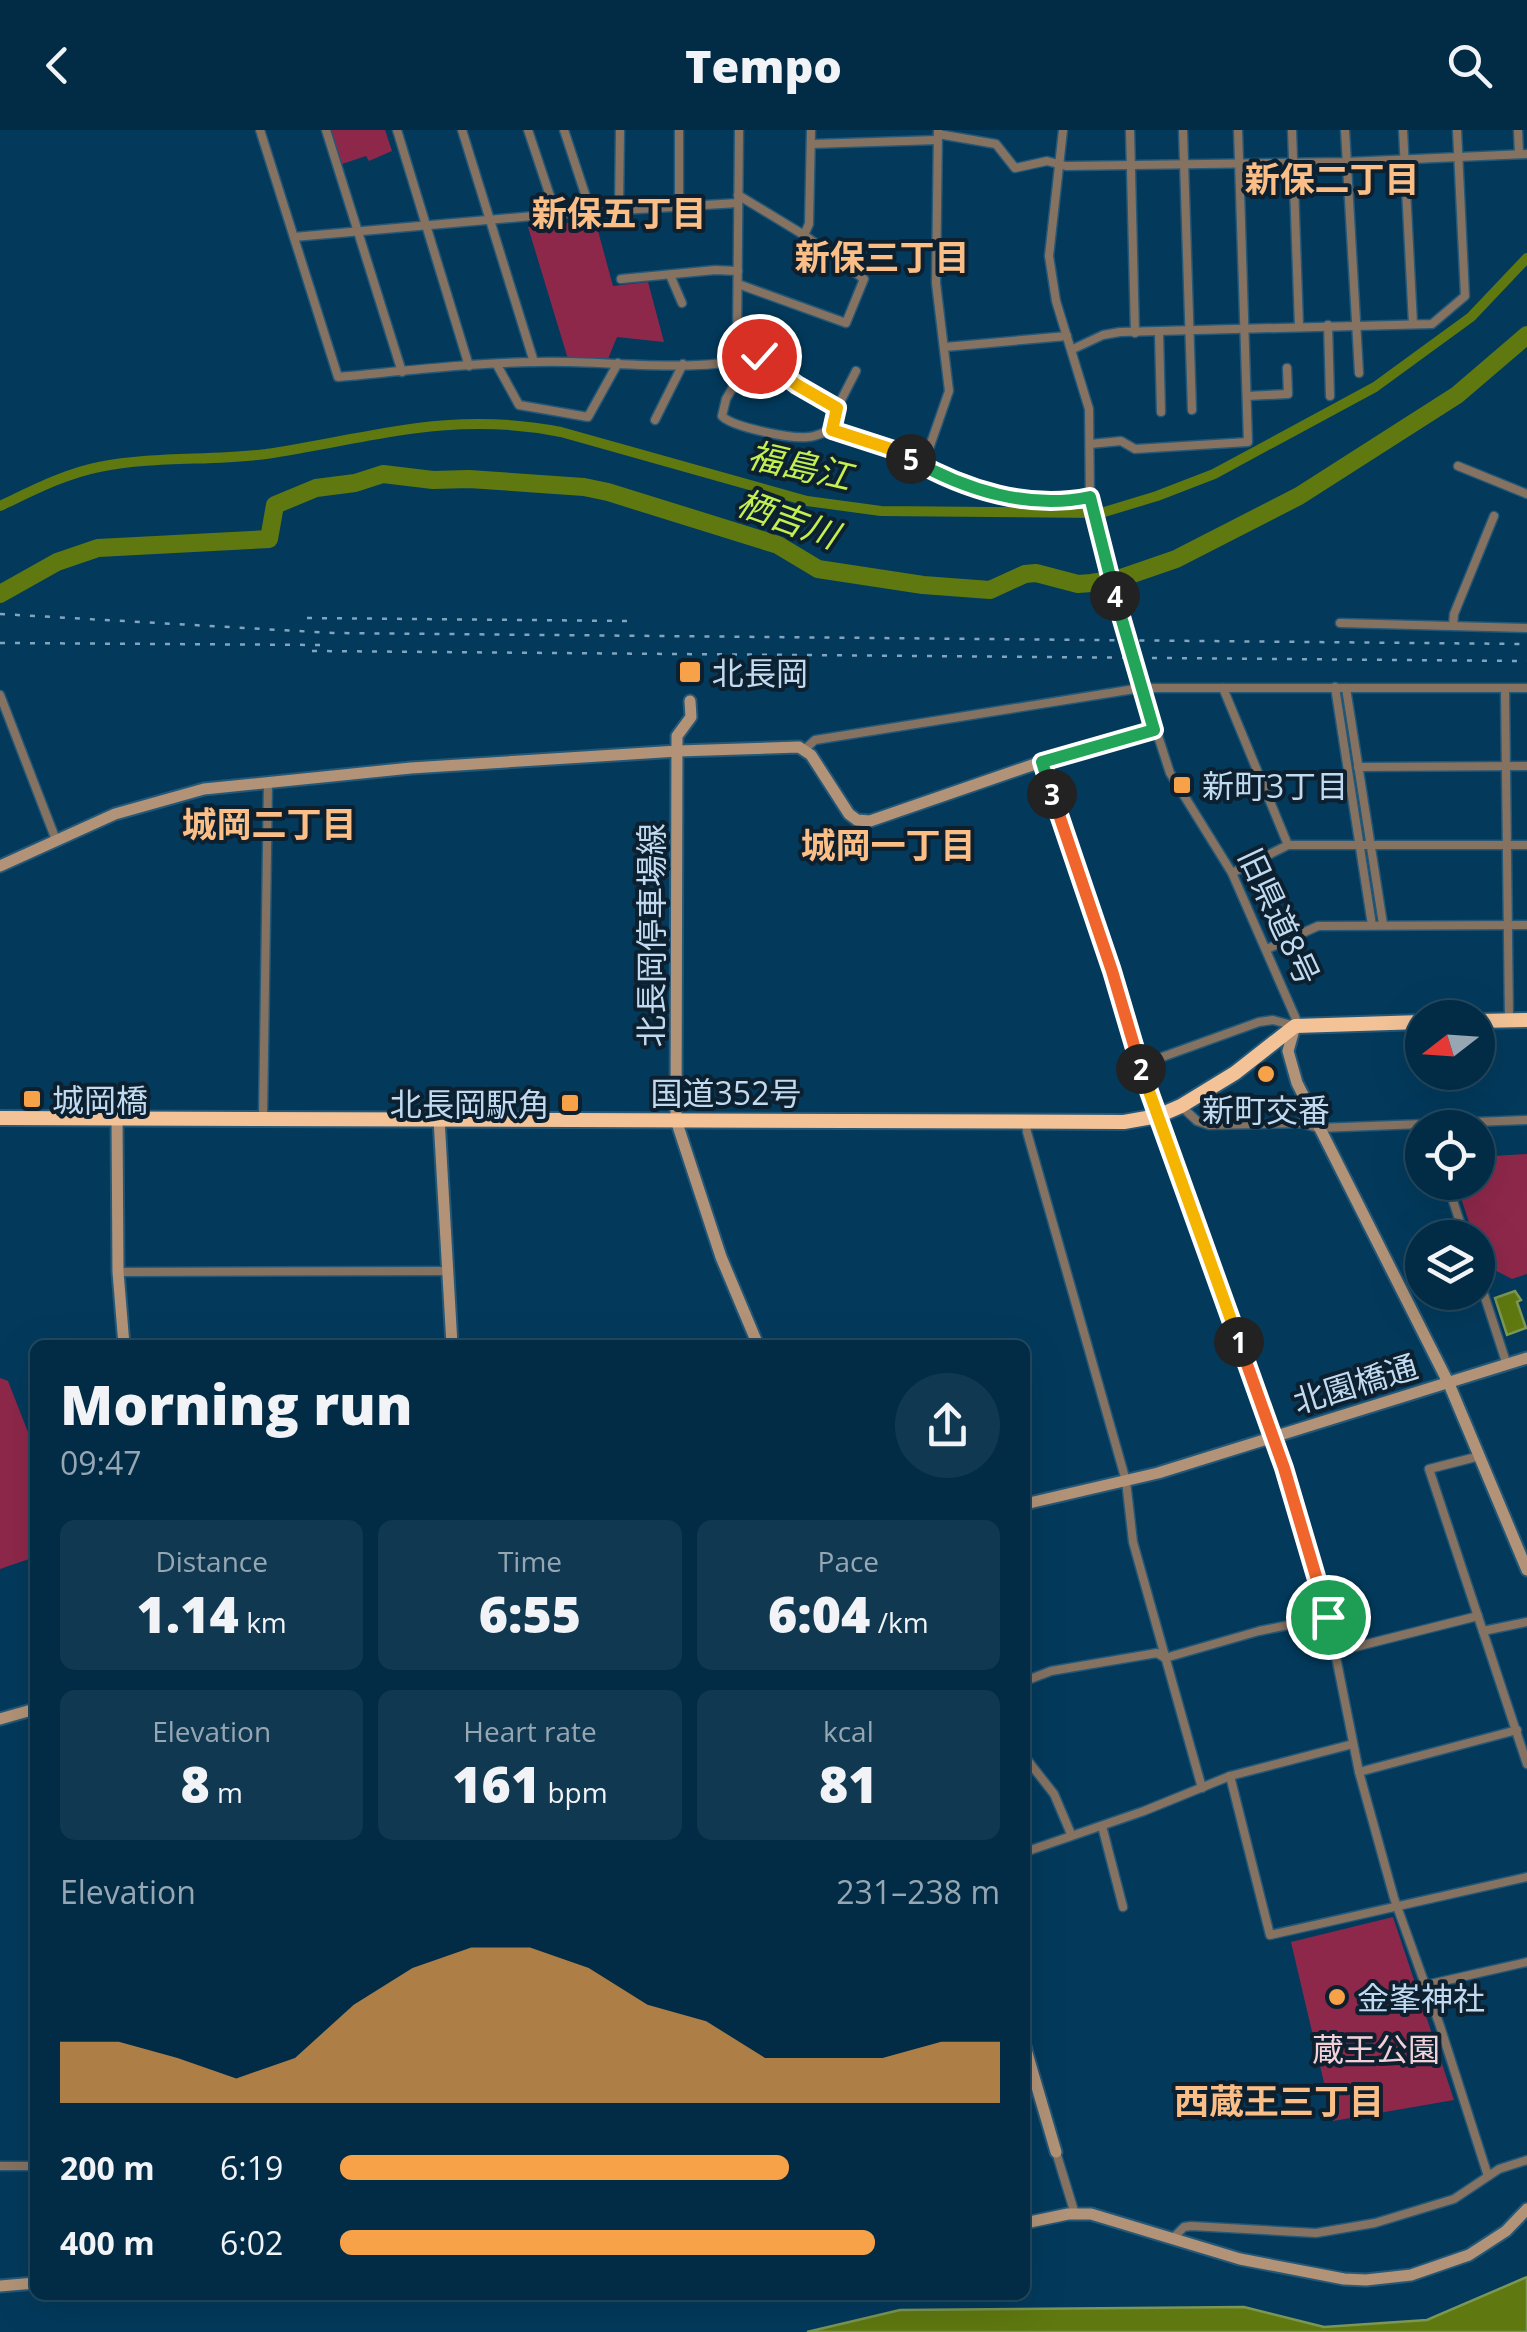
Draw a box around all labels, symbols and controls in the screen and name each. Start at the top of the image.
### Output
text: Tempo [685,35,842,96]
icon: back [30,38,85,93]
icon: search [1442,38,1497,93]
district label: 新保二丁目 [1244,155,1420,202]
district label: 新保五丁目 [531,189,707,236]
district label: 新保三丁目 [794,233,970,280]
pin [717,314,802,399]
icon: check [732,329,787,384]
water label: 福島江 [744,430,860,501]
pin: 5 [886,434,936,484]
text: 5 [903,440,919,478]
water label: 栖吉川 [731,478,849,559]
pin: 4 [1090,571,1140,621]
text: 4 [1107,577,1123,615]
place label: 北長岡 [712,651,808,694]
marker: 北長岡 [677,659,703,685]
place label: 新町3丁目 [1202,764,1348,807]
pin: 3 [1027,769,1077,819]
marker: 新町3丁目 [1171,774,1193,796]
text: 3 [1044,775,1060,813]
district label: 城岡二丁目 [181,800,357,847]
district label: 城岡一丁目 [800,821,976,868]
street label: 北長岡停車場線 [629,823,672,1047]
street label: 旧県道8号 [1230,841,1330,991]
north arrow [1405,1000,1495,1090]
map controls [1405,1000,1495,1310]
pin: 2 [1116,1044,1166,1094]
text: 2 [1133,1050,1149,1088]
marker: 新町交番 [1255,1063,1277,1085]
street label: 国道352号 [651,1071,801,1114]
place label: 城岡橋 [52,1078,148,1121]
place label: 北長岡駅角 [390,1082,550,1125]
marker: 城岡橋 [21,1088,43,1110]
place label: 新町交番 [1202,1088,1330,1131]
marker: 北長岡駅角 [559,1092,581,1114]
button: locate [1405,1110,1495,1200]
button: layers [1405,1220,1495,1310]
pin: 1 [1214,1317,1264,1367]
text: 1 [1231,1323,1247,1361]
street label: 北園橋通 [1288,1344,1422,1422]
text: Morning run [60,1366,413,1441]
button: share [895,1373,1000,1478]
text: 09:47 [60,1441,142,1484]
text: Distance [155,1542,268,1580]
text: Time [498,1542,562,1580]
text: Pace [818,1542,879,1580]
pin [1286,1575,1371,1660]
text: 1.14 [137,1580,239,1648]
text: 6:55 [479,1580,581,1648]
text: 6:04 [768,1580,870,1648]
icon: arrive [1301,1590,1356,1645]
text: km [239,1603,287,1641]
text: /km [870,1603,929,1641]
text: Elevation [152,1712,271,1750]
text: Heart rate [463,1712,597,1750]
text: kcal [823,1712,874,1750]
text: 8 [180,1750,210,1818]
text: 161 [452,1750,540,1818]
text: 81 [819,1750,878,1818]
text: m [210,1773,243,1811]
text: bpm [540,1773,608,1811]
text: Elevation [60,1870,196,1913]
text: 231–238 m [836,1870,1000,1913]
place label: 金峯神社 [1357,1976,1485,2019]
marker: 金峯神社 [1326,1986,1348,2008]
park label: 蔵王公園 [1312,2027,1440,2070]
district label: 西蔵王三丁目 [1174,2077,1384,2124]
text: 200 m [60,2146,155,2189]
text: 6:19 [220,2146,283,2189]
text: 400 m [60,2221,155,2264]
text: 6:02 [220,2221,283,2264]

